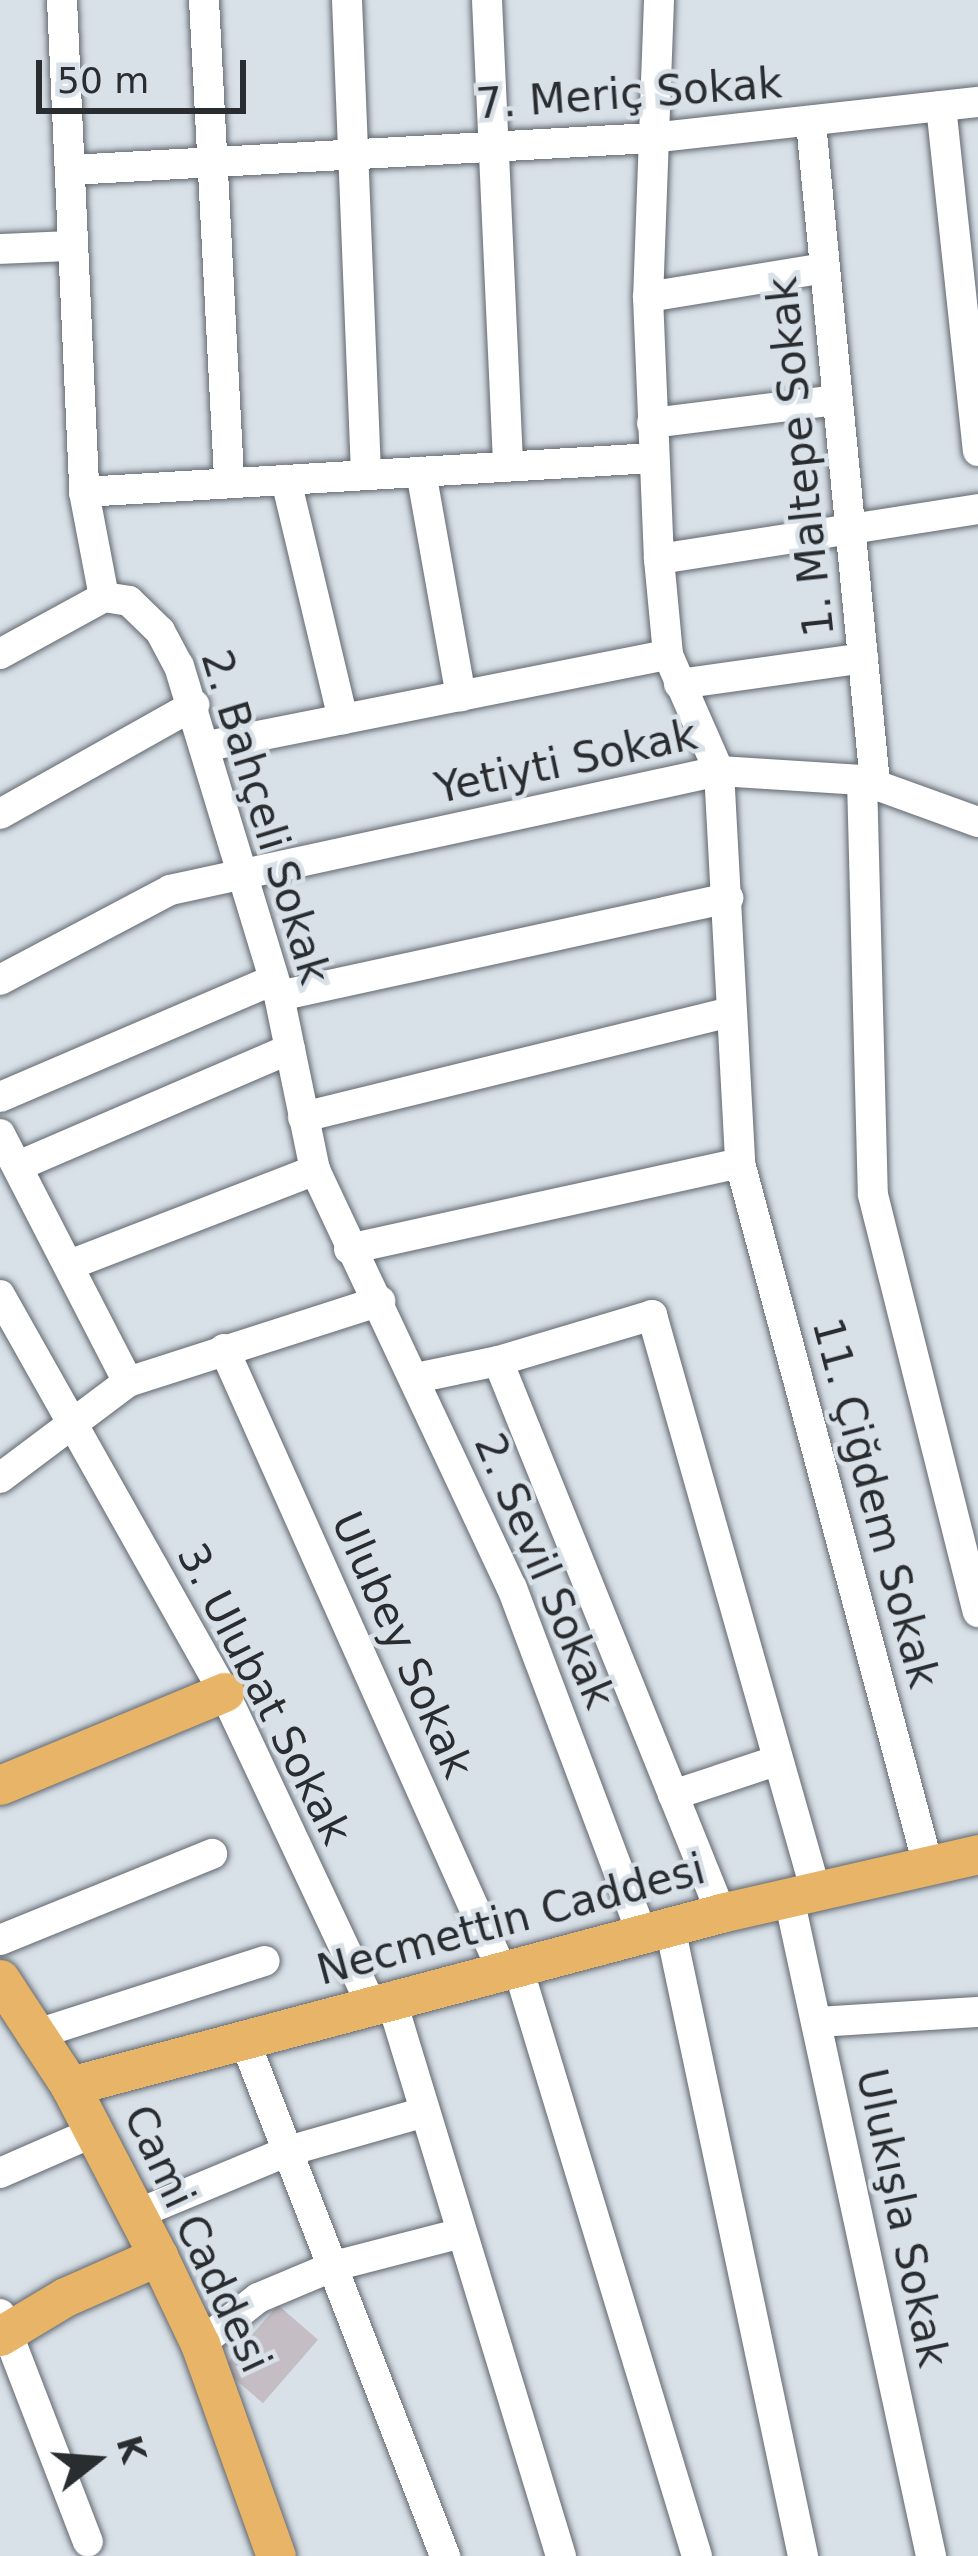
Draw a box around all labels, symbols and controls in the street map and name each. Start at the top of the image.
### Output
scale bar [42,36,252,110]
street label: 7. Meriç Sokak [474,58,784,130]
text: 50 m [57,60,149,101]
street label: 1. Maltepe Sokak [757,275,845,639]
street label: 2. Bahçeli Sokak [190,644,340,990]
street label: Yetiyti Sokak [430,710,702,814]
street label: 11. Çiğdem Sokak [801,1313,949,1693]
street label: 2. Sevil Sokak [463,1426,625,1716]
street label: Ulubey Sokak [321,1504,483,1786]
street label: 3. Ulubat Sokak [166,1535,362,1853]
street label: Necmettin Caddesi [312,1844,710,1996]
street label: Ulukışla Sokak [846,2064,958,2372]
street label: Cami Caddesi [113,2097,281,2381]
north arrow [36,2400,156,2520]
text: K [109,2431,153,2467]

